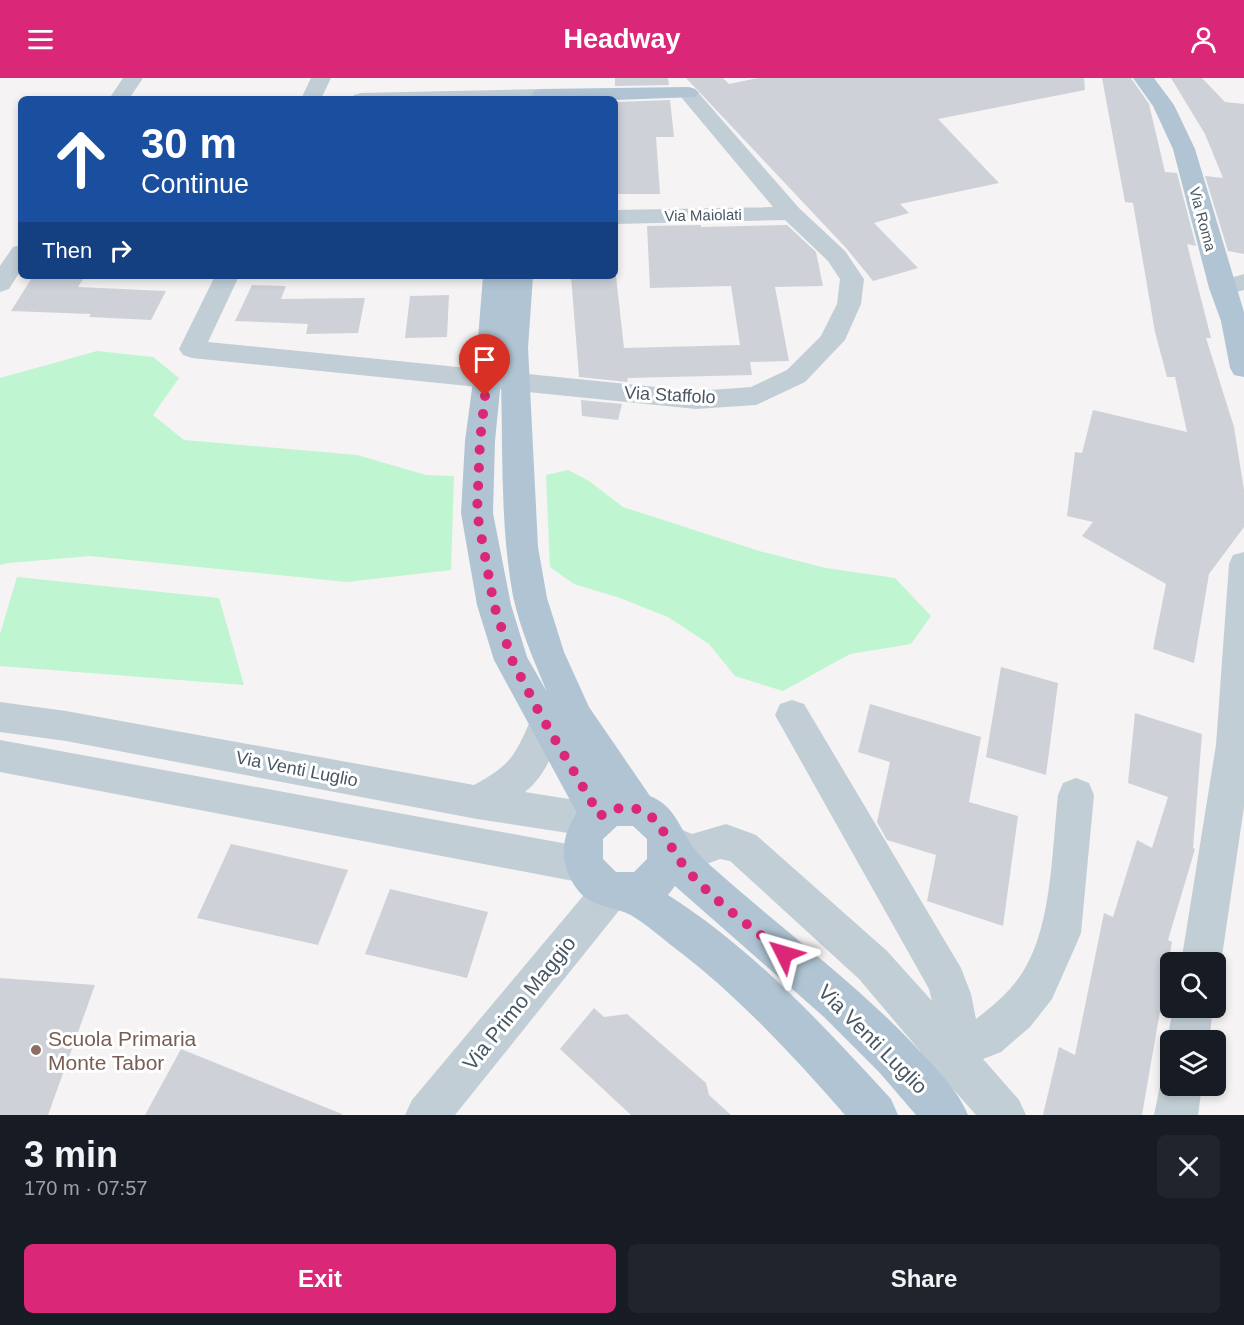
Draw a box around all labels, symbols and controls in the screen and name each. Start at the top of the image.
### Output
icon: menu [24,23,57,56]
icon: person [1187,23,1220,56]
text: Headway [563,24,681,54]
icon: ahead [42,120,120,198]
text: 30 m [141,120,237,167]
text: Continue [141,169,249,199]
street label: Via Roma [1186,185,1220,254]
street label: Via Maiolati [664,206,742,224]
icon: right [104,234,137,267]
text: Then [42,238,92,263]
pin [459,334,510,396]
icon: arrive [468,343,501,376]
street label: Via Staffolo [624,383,716,407]
street label: Via Venti Luglio [234,747,360,791]
position arrow [752,922,816,986]
street label: Via Primo Maggio [458,932,580,1074]
map controls [1160,952,1226,1096]
button: search [1160,952,1226,1018]
street label: Via Venti Luglio [814,980,932,1098]
place label: Scuola Primaria Monte Tabor [48,1027,197,1074]
button: layers [1160,1030,1226,1096]
marker: Scuola Primaria Monte Tabor [29,1043,43,1057]
text: 3 min [24,1134,118,1175]
button: close [1157,1135,1220,1198]
text: 170 m · 07:57 [24,1177,147,1199]
button: Exit [24,1244,616,1313]
button: Share [628,1244,1220,1313]

